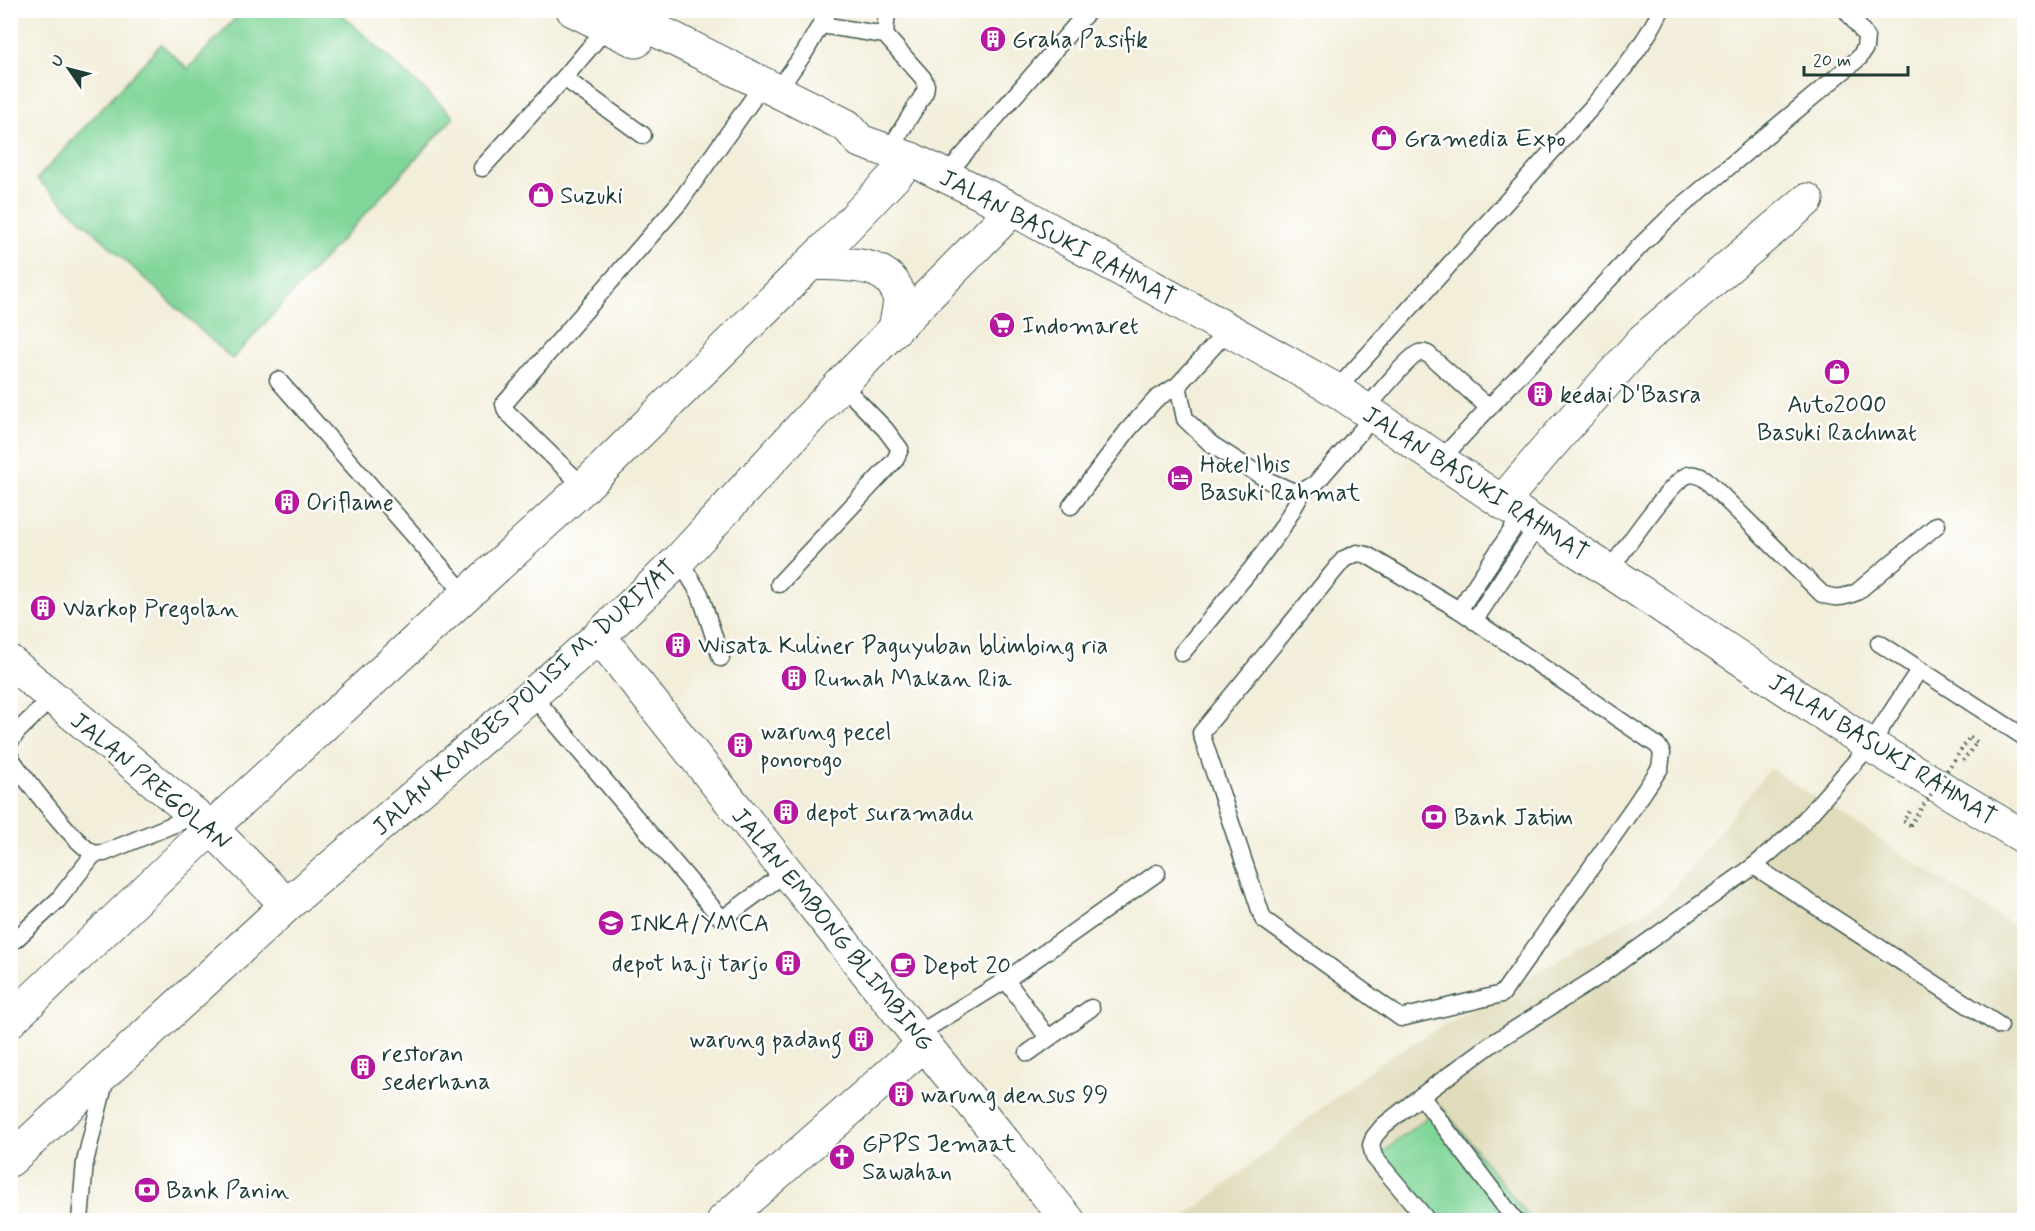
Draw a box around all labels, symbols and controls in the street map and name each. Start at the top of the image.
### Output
building icon: Graha Pasifik [978,24,1008,54]
place label: Graha Pasifik [1012,25,1148,56]
north arrow [39,39,99,99]
scale bar [1804,39,1908,77]
text: 20 m [1813,49,1851,73]
text: U [46,51,70,72]
shop icon: Gramedia Expo [1369,123,1399,153]
place label: Gramedia Expo [1404,124,1566,155]
street label: JALAN BASUKI RAHMAT [934,163,1181,314]
shop icon: Suzuki [526,180,556,210]
place label: Suzuki [560,181,623,212]
supermarket icon: Indomaret [987,310,1017,340]
place label: Indomaret [1022,311,1139,342]
shop icon: Auto2000 Basuki Rachmat [1822,357,1852,387]
building icon: kedai D'Basra [1525,379,1555,409]
place label: kedai D'Basra [1560,380,1701,411]
place label: Auto2000 Basuki Rachmat [1757,390,1917,449]
street label: JALAN BASUKI RAHMAT [1356,400,1594,569]
place label: Hotel Ibis Basuki Rahmat [1200,450,1360,509]
hotel icon: Hotel Ibis Basuki Rahmat [1165,463,1195,493]
building icon: Oriflame [272,487,302,517]
place label: Oriflame [306,488,394,519]
street label: JALAN KOMBES POLISI M. DURIYAT [366,553,684,843]
building icon: Warkop Pregolan [28,593,58,623]
place label: Warkop Pregolan [63,594,239,625]
building icon: Wisata Kuliner Paguyuban blimbing ria [663,630,693,660]
place label: Wisata Kuliner Paguyuban blimbing ria [698,631,1108,662]
building icon: Rumah Makan Ria [779,663,809,693]
place label: Rumah Makan Ria [814,664,1012,695]
street label: JALAN BASUKI RAHMAT [1762,667,2002,833]
street label: JALAN PREGOLAN [63,706,237,858]
place label: warung pecel ponorogo [760,717,892,776]
building icon: warung pecel ponorogo [725,730,755,760]
building icon: depot suramadu [771,797,801,827]
place label: depot suramadu [806,798,974,829]
street label: JALAN EMBONG BLIMBING [724,802,940,1058]
bank icon: Bank Jatim [1419,802,1449,832]
place label: Bank Jatim [1454,803,1573,834]
school or university icon: INKA/YMCA [596,908,626,938]
place label: INKA/YMCA [630,909,769,940]
building icon: depot haji tarjo [773,948,803,978]
place label: depot haji tarjo [612,949,768,980]
cafe icon: Depot 20 [888,950,918,980]
place label: Depot 20 [922,951,1011,982]
building icon: warung padang [846,1024,876,1054]
place label: warung padang [689,1025,842,1059]
place label: restoran sederhana [382,1039,491,1098]
building icon: restoran sederhana [348,1052,378,1082]
building icon: warung densus 99 [886,1079,916,1109]
place label: warung densus 99 [920,1080,1108,1111]
place label: GPPS Jemaat Sawahan [862,1129,1016,1188]
church icon: GPPS Jemaat Sawahan [827,1142,857,1172]
bank icon: Bank Panin [132,1175,162,1205]
place label: Bank Panin [166,1176,289,1207]

